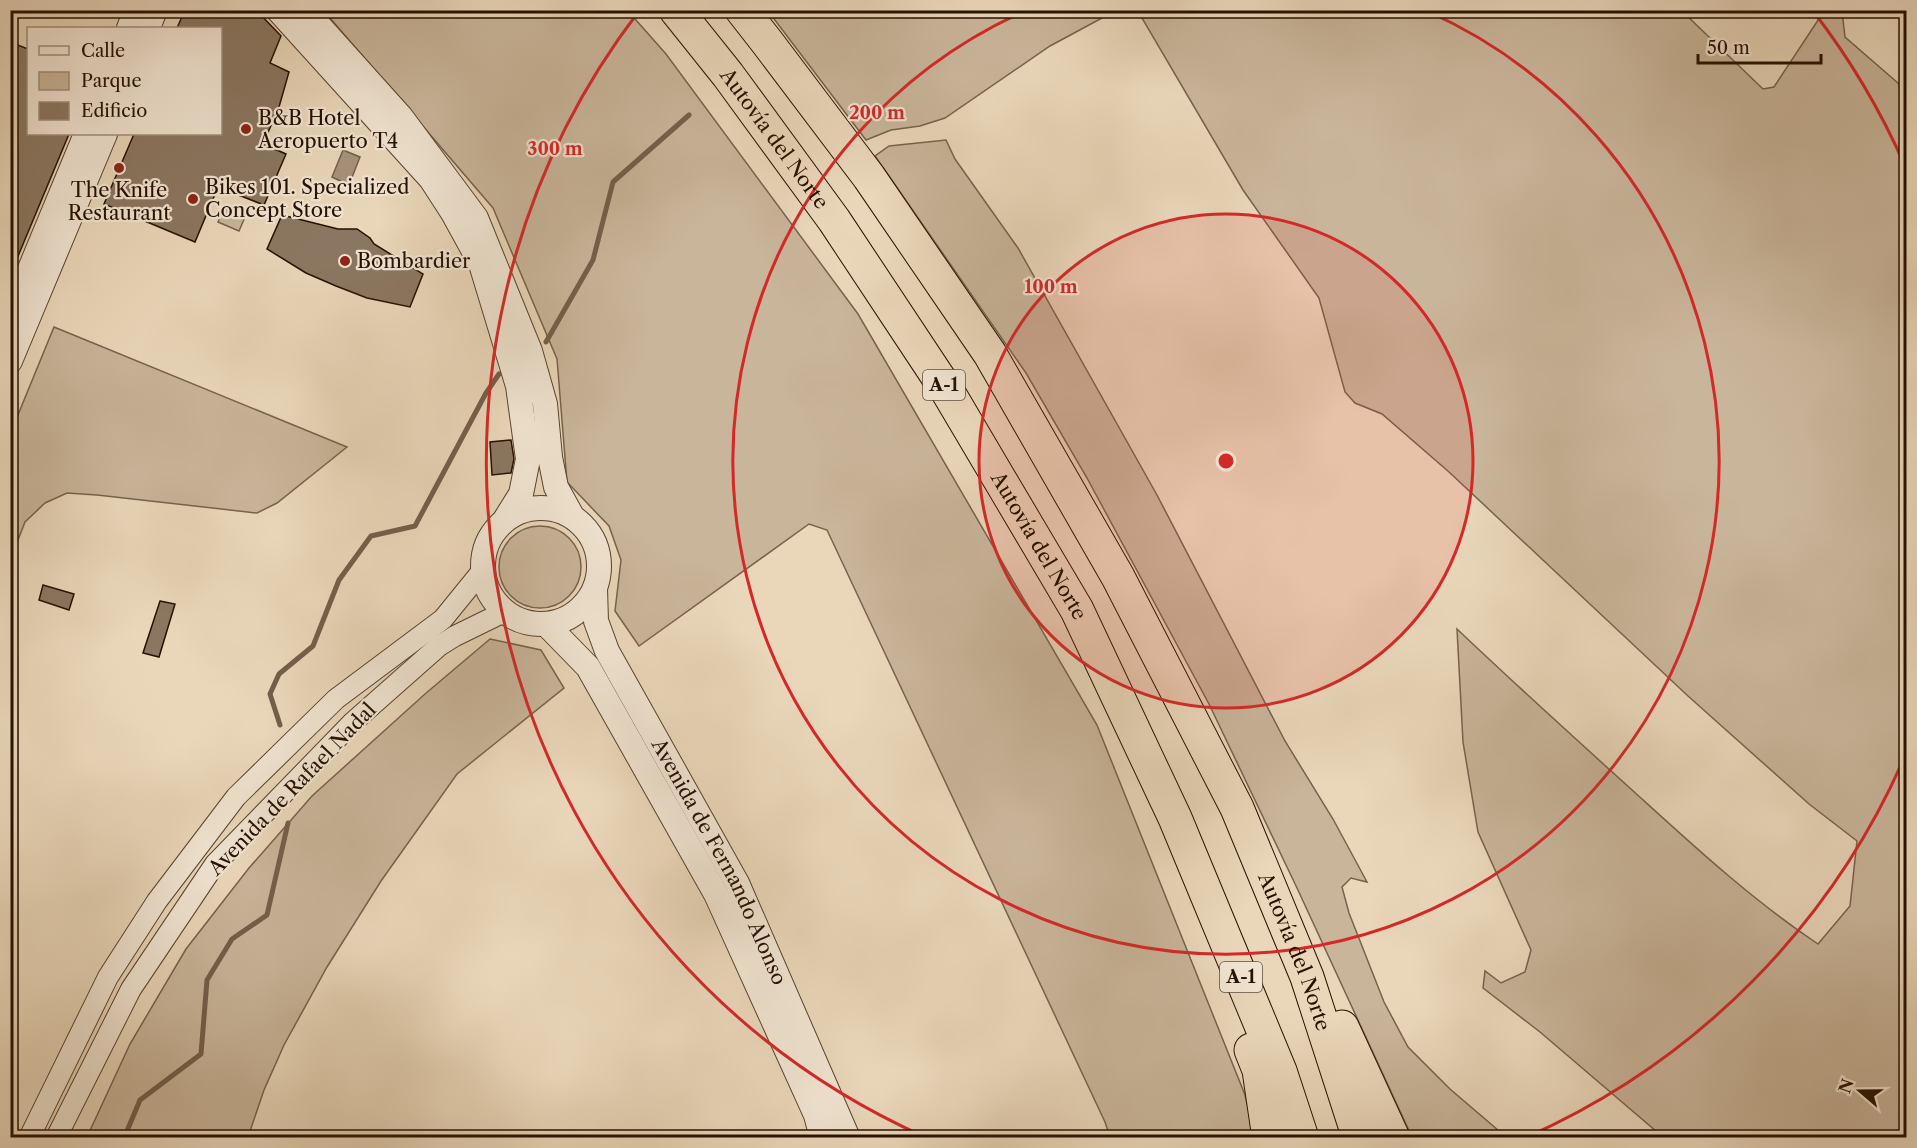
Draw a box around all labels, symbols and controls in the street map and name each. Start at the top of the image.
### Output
legend [27,27,222,135]
scale bar [1698,27,1821,65]
text: 50 m [1707,37,1750,59]
text: Calle [81,40,125,62]
street label: Autovía del Norte [715,63,834,213]
text: Parque [81,70,142,92]
text: Edificio [81,100,147,122]
text: 200 m [849,102,905,124]
place label: B&B Hotel Aeropuerto T4 [257,106,398,153]
marker: B&B Hotel Aeropuerto T4 [239,122,253,136]
text: 300 m [527,138,583,160]
marker: The Knife Restaurant [112,161,126,175]
place label: Bikes 101. Specialized Concept Store [205,175,409,222]
place label: The Knife Restaurant [68,178,170,225]
marker: Bikes 101. Specialized Concept Store [186,192,200,206]
place label: Bombardier [357,249,471,273]
marker: Bombardier [338,254,352,268]
text: 100 m [1024,276,1078,298]
road number: A-1 [923,370,965,400]
centre of rings [1216,451,1236,471]
street label: Autovía del Norte [985,467,1092,624]
street label: Avenida de Rafael Nadal [203,698,381,881]
street label: Avenida de Fernando Alonso [646,734,792,988]
street label: Autovía del Norte [1253,868,1336,1034]
road number: A-1 [1220,962,1262,992]
north arrow [1830,1061,1890,1121]
text: N [1834,1076,1858,1096]

